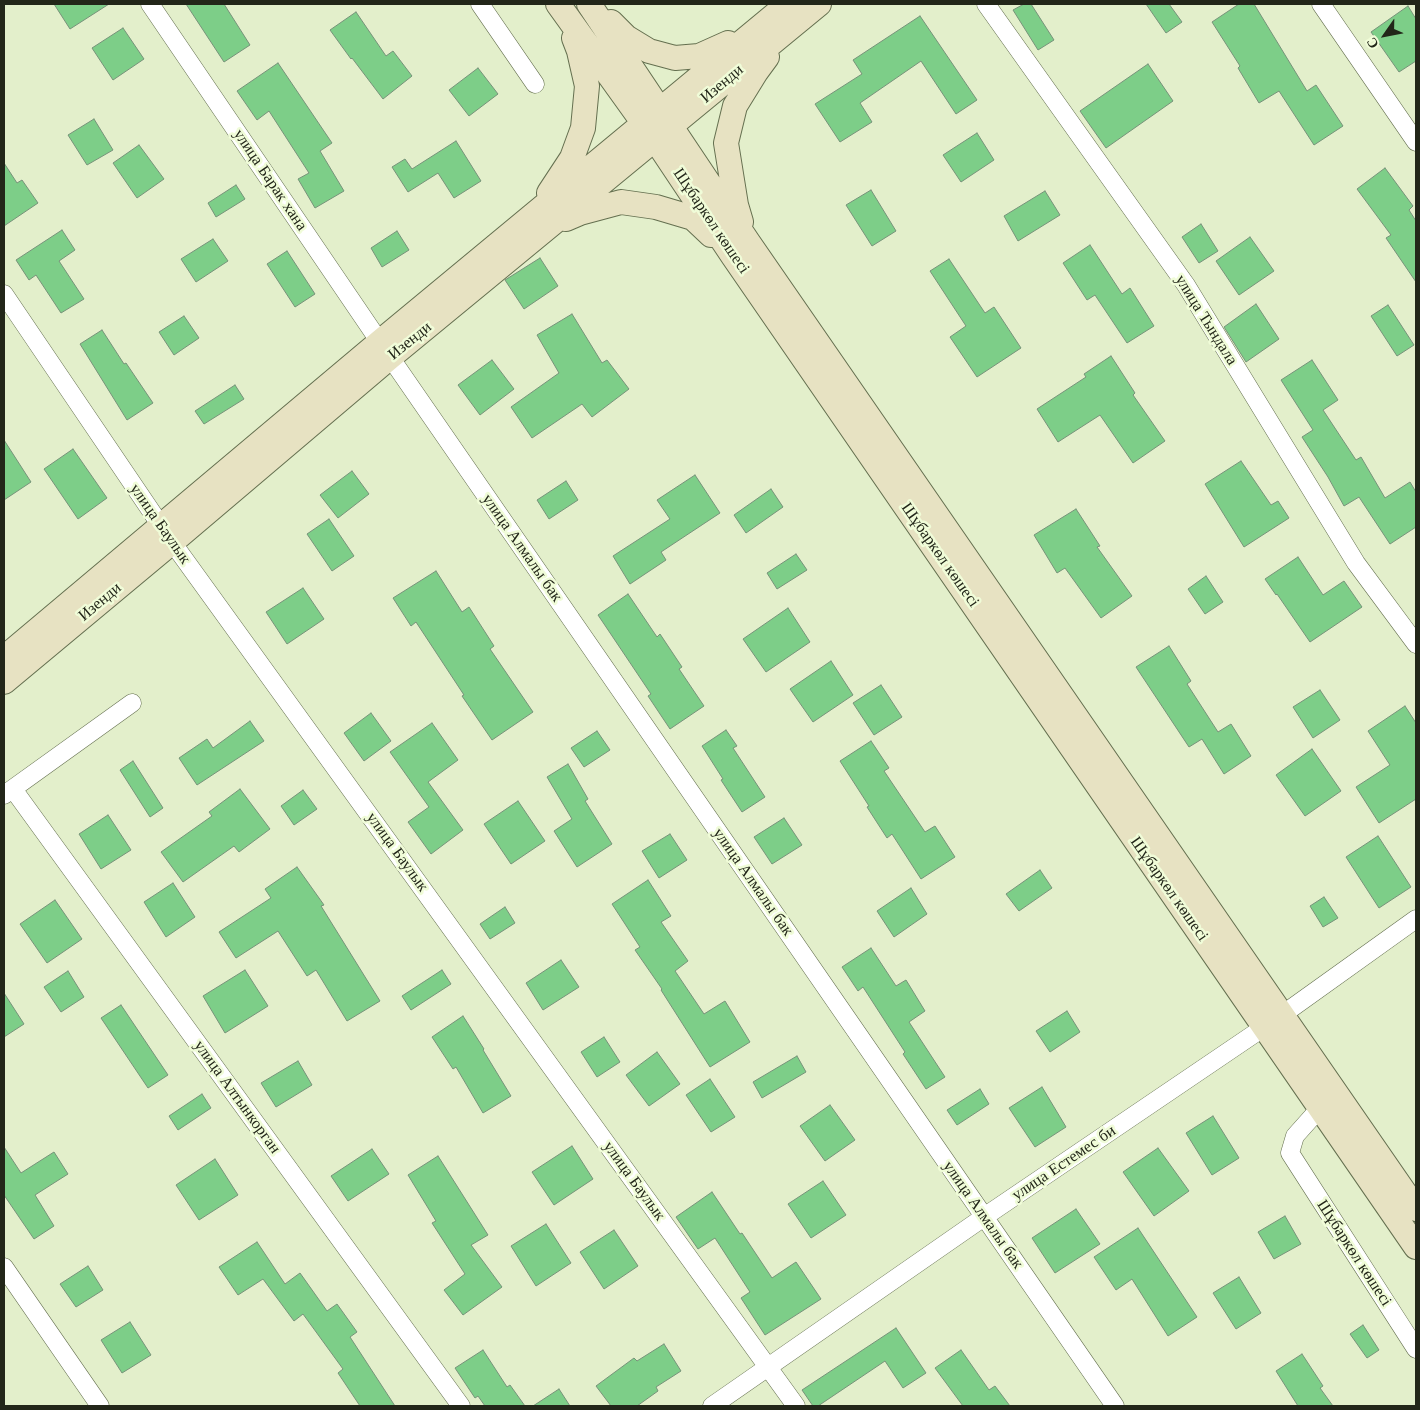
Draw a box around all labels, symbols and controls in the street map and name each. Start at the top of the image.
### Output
north arrow [1360,10,1410,60]
text: С [1362,34,1383,52]
street label: Изенди [697,60,747,108]
street label: улица Барак хана [229,126,311,234]
street label: Шұбаркөл көшесі [669,165,753,277]
street label: улица Тындала [1171,271,1241,369]
street label: Изенди [384,318,436,364]
street label: улица Баулык [125,480,195,568]
street label: улица Алмалы бак [478,490,566,606]
street label: Шұбаркөл көшесі [897,499,983,611]
street label: Изенди [75,578,125,626]
street label: улица Баулык [362,809,432,895]
street label: улица Алмалы бак [709,824,797,940]
street label: Шұбаркөл көшесі [1126,833,1212,945]
street label: улица Алтынкорган [190,1037,284,1157]
street label: улица Естемес би [1008,1121,1120,1205]
street label: улица Баулык [599,1138,669,1224]
street label: улица Алмалы бак [939,1157,1027,1273]
street label: Шұбаркөл көшесі [1312,1196,1396,1310]

